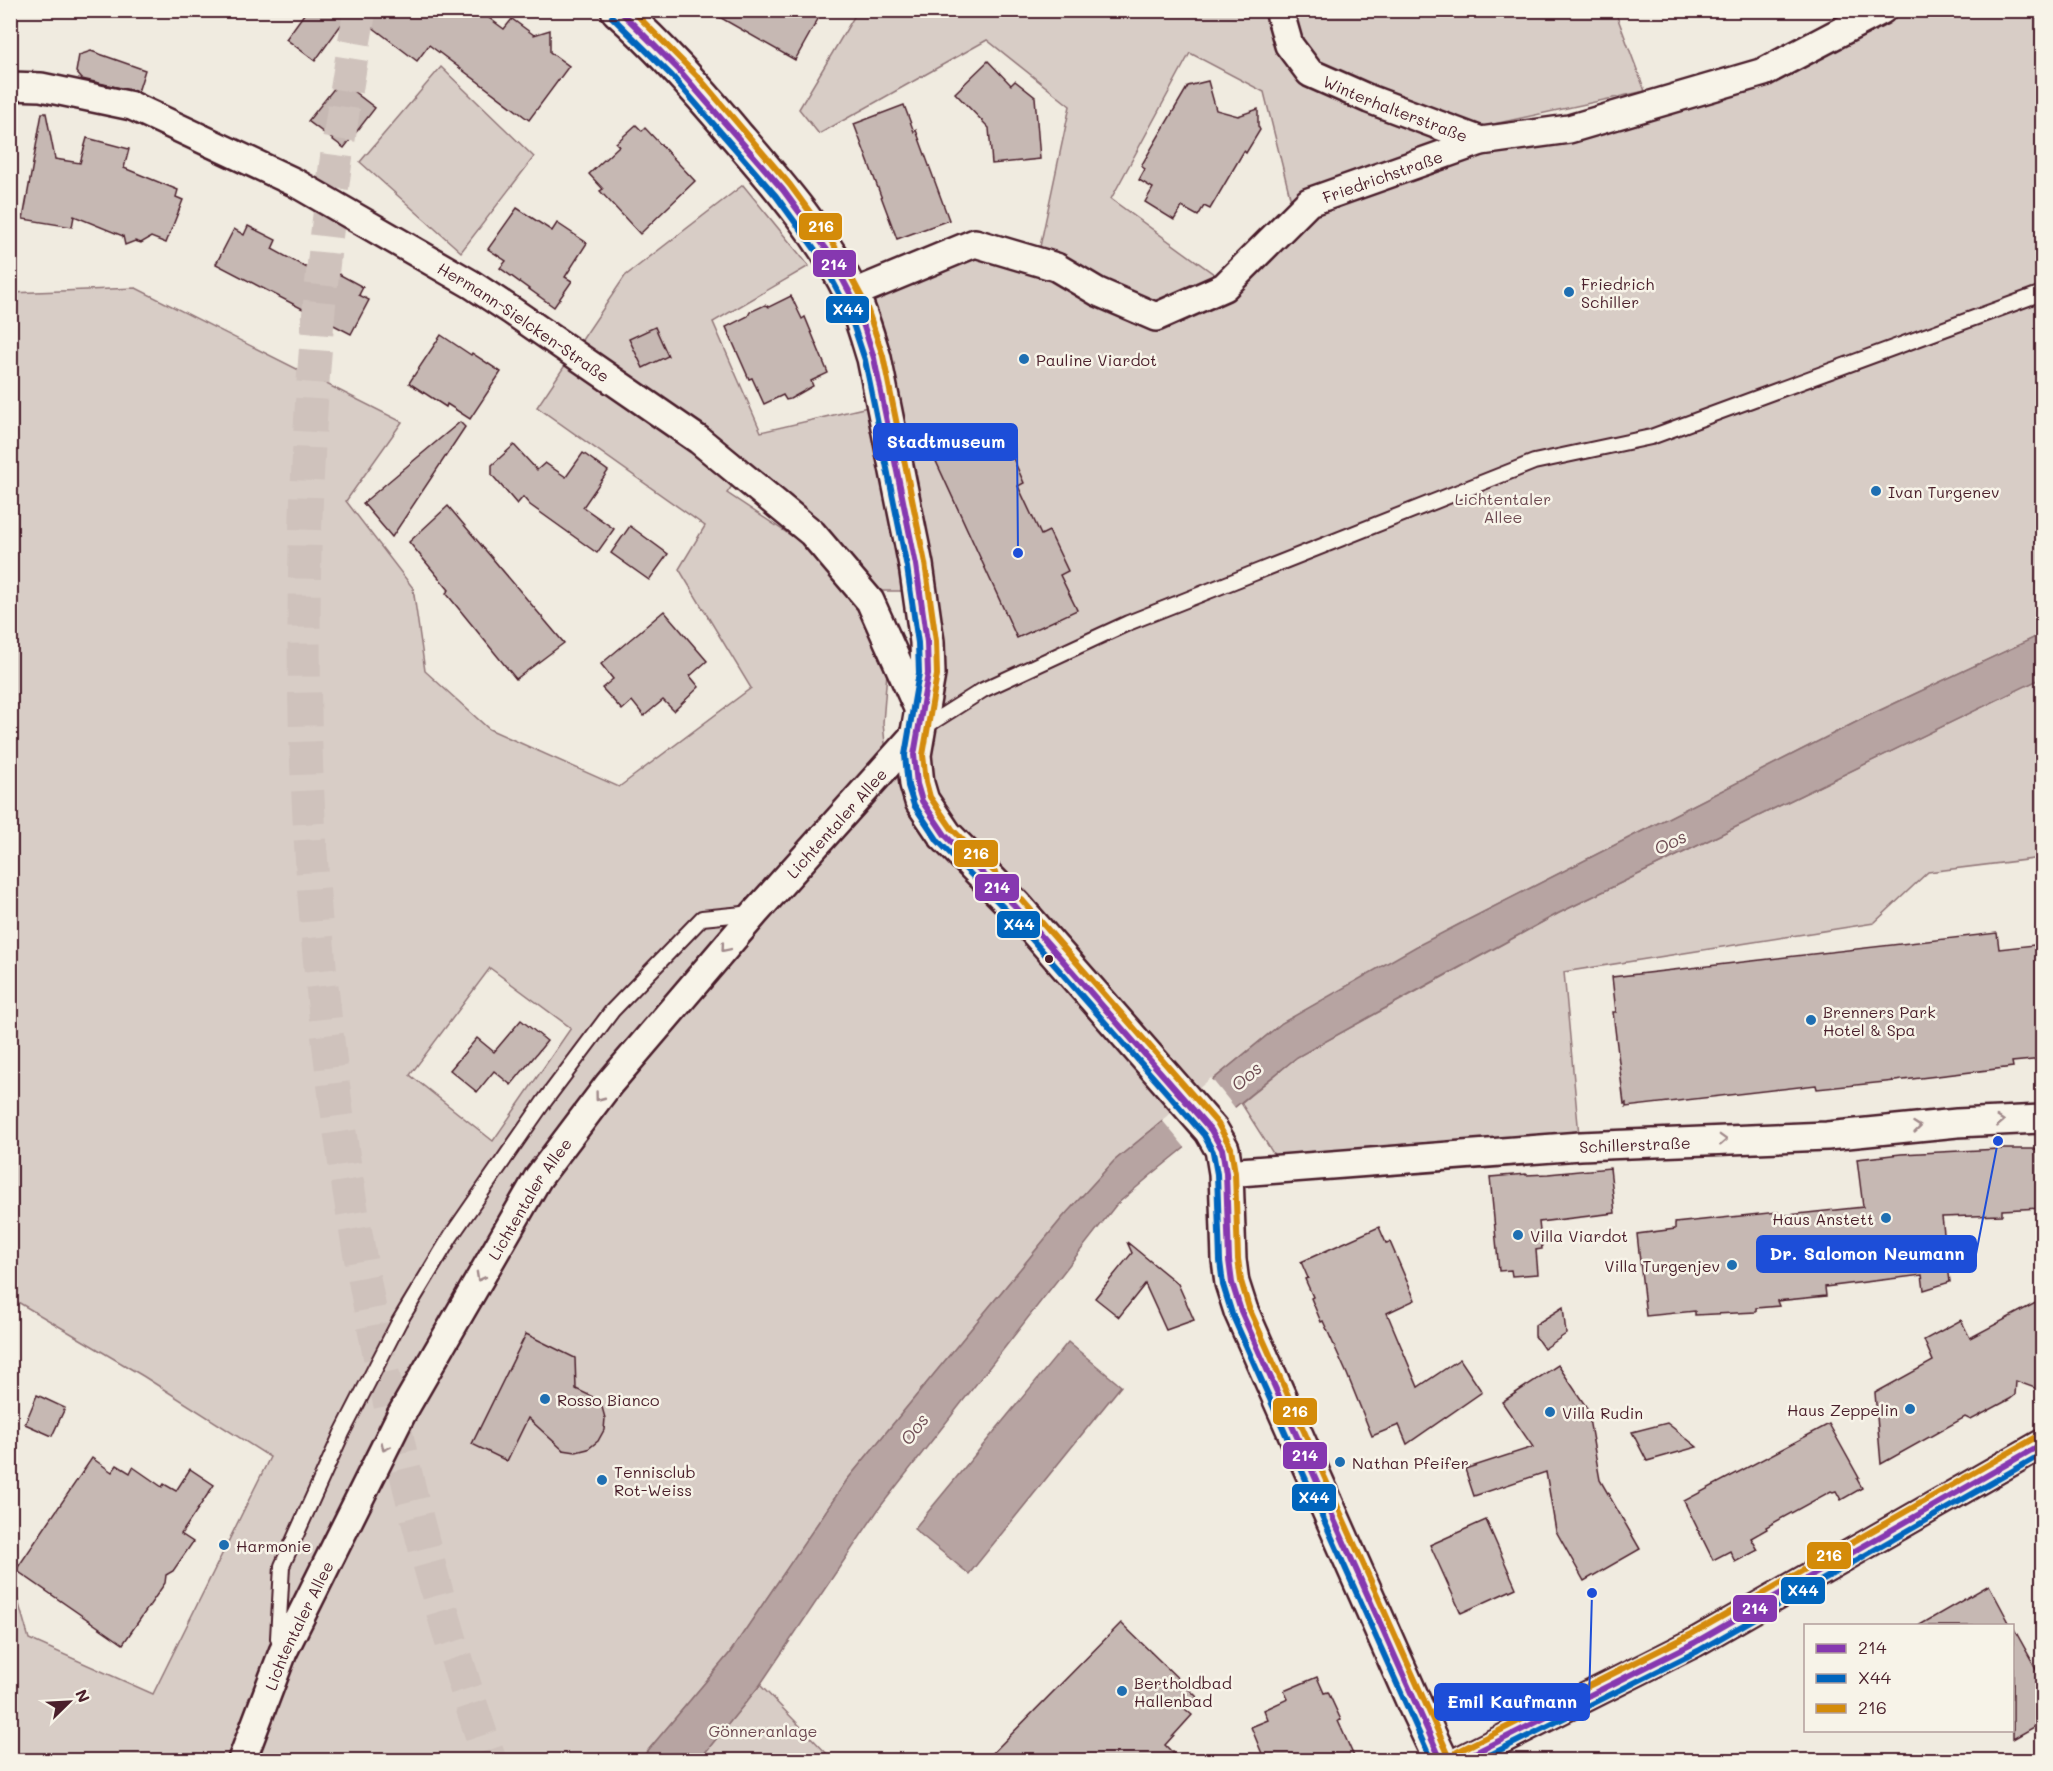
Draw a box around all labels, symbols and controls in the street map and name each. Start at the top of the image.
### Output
street label: Winterhalterstraße [1320,70,1471,146]
street label: Friedrichstraße [1319,145,1445,207]
line badge: 216 [798,212,843,241]
text: 216 [808,215,834,236]
line badge: 214 [812,249,857,278]
text: 214 [821,253,847,274]
street label: Hermann-Sielcken-Straße [434,257,614,386]
place label: Friedrich Schiller [1581,273,1654,312]
marker: Friedrich Schiller [1562,285,1576,299]
line badge: X44 [825,295,870,324]
text: X44 [832,298,864,319]
place label: Pauline Viardot [1036,349,1157,370]
marker: Pauline Viardot [1017,352,1031,366]
callout: Stadtmuseum [874,424,1017,460]
text: Stadtmuseum [887,429,1005,453]
place label: Ivan Turgenev [1888,481,2000,502]
marker: Ivan Turgenev [1869,484,1883,498]
park label: Lichtentaler Allee [1455,488,1551,527]
street label: Lichtentaler Allee [781,763,891,882]
water label: Oos [1650,824,1690,860]
line badge: 216 [953,839,999,868]
text: 216 [963,842,989,863]
line badge: 214 [974,873,1020,902]
text: 214 [984,876,1010,897]
line badge: X44 [996,910,1041,939]
text: X44 [1003,913,1035,934]
one-way arrow [721,941,732,952]
unlabelled marker [1043,953,1055,965]
place label: Brenners Park Hotel & Spa [1823,1001,1936,1040]
marker: Brenners Park Hotel & Spa [1804,1013,1818,1027]
water label: Oos [1225,1056,1267,1096]
one-way arrow [595,1091,606,1102]
one-way arrow [1995,1115,2004,1128]
one-way arrow [1913,1121,1922,1134]
street label: Schillerstraße [1579,1131,1691,1157]
street label: Lichtentaler Allee [483,1133,576,1263]
one-way arrow [1718,1134,1727,1147]
place label: Haus Anstett [1772,1208,1874,1229]
marker: Haus Anstett [1879,1211,1893,1225]
place label: Villa Viardot [1530,1225,1628,1246]
marker: Villa Viardot [1511,1228,1525,1242]
callout: Dr. Salomon Neumann [1757,1236,1976,1272]
text: Dr. Salomon Neumann [1769,1241,1965,1265]
place label: Villa Turgenjev [1604,1255,1720,1276]
marker: Villa Turgenjev [1725,1258,1739,1272]
one-way arrow [476,1271,487,1281]
place label: Rosso Bianco [557,1389,659,1410]
marker: Rosso Bianco [538,1392,552,1406]
line badge: 216 [1272,1397,1318,1426]
place label: Haus Zeppelin [1787,1399,1898,1420]
text: 216 [1282,1400,1308,1421]
place label: Villa Rudin [1562,1402,1643,1423]
marker: Haus Zeppelin [1903,1402,1917,1416]
marker: Villa Rudin [1543,1405,1557,1419]
water label: Oos [894,1408,934,1450]
one-way arrow [381,1441,392,1452]
line badge: 214 [1282,1441,1328,1470]
text: 214 [1292,1444,1318,1465]
place label: Nathan Pfeifer [1352,1452,1469,1473]
marker: Nathan Pfeifer [1333,1455,1347,1469]
place label: Tennisclub Rot-Weiss [614,1461,696,1500]
marker: Tennisclub Rot-Weiss [595,1473,609,1487]
line badge: X44 [1291,1483,1337,1512]
text: X44 [1298,1486,1330,1507]
place label: Harmonie [236,1535,311,1556]
marker: Harmonie [217,1538,231,1552]
line badge: 216 [1806,1541,1852,1570]
text: 216 [1816,1544,1842,1565]
street label: Lichtentaler Allee [259,1557,337,1693]
line badge: X44 [1780,1576,1826,1605]
text: X44 [1787,1579,1819,1600]
line badge: 214 [1732,1594,1778,1623]
text: 214 [1742,1597,1768,1618]
legend [1804,1624,2014,1732]
text: 214 [1858,1635,1887,1659]
text: X44 [1858,1665,1892,1689]
north arrow [39,1672,99,1732]
place label: Bertholdbad Hallenbad [1134,1672,1232,1711]
marker: Bertholdbad Hallenbad [1115,1684,1129,1698]
callout: Emil Kaufmann [1435,1684,1589,1720]
text: N [71,1686,95,1706]
text: Emil Kaufmann [1447,1689,1577,1713]
text: 216 [1858,1695,1887,1719]
park label: Gönneranlage [708,1720,818,1741]

